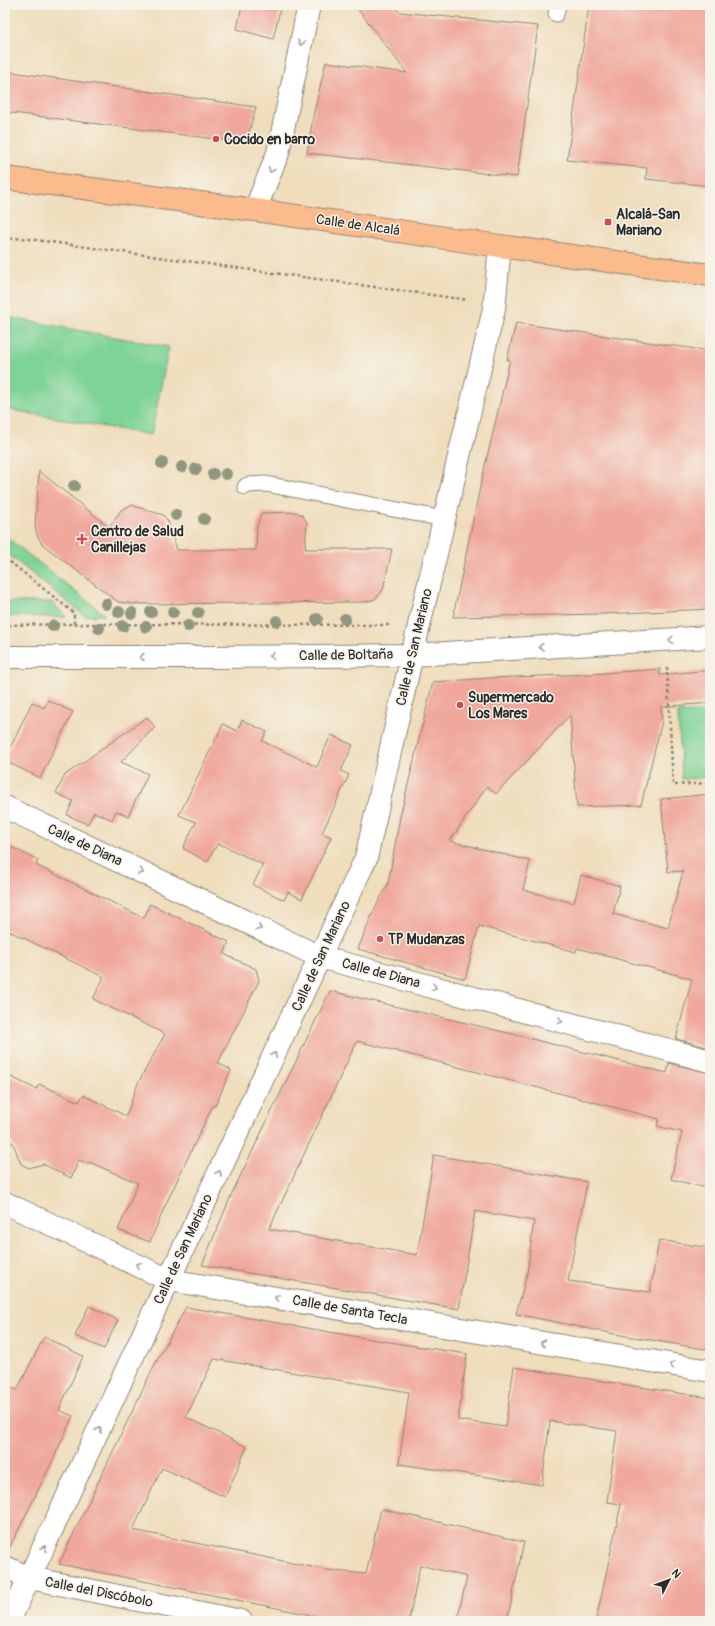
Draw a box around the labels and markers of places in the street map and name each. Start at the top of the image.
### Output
place label: Cocido en barro [224,131,316,148]
marker: Cocido en barro [211,134,221,144]
place label: Alcalá-San Mariano [616,206,680,239]
marker: Alcalá-San Mariano [603,217,613,227]
place label: Centro de Salud Canillejas [91,523,184,556]
marker: Centro de Salud Canillejas [76,533,88,545]
place label: Supermercado Los Mares [468,689,554,722]
marker: Supermercado Los Mares [455,700,465,710]
place label: TP Mudanzas [387,931,465,948]
marker: TP Mudanzas [375,934,385,944]

